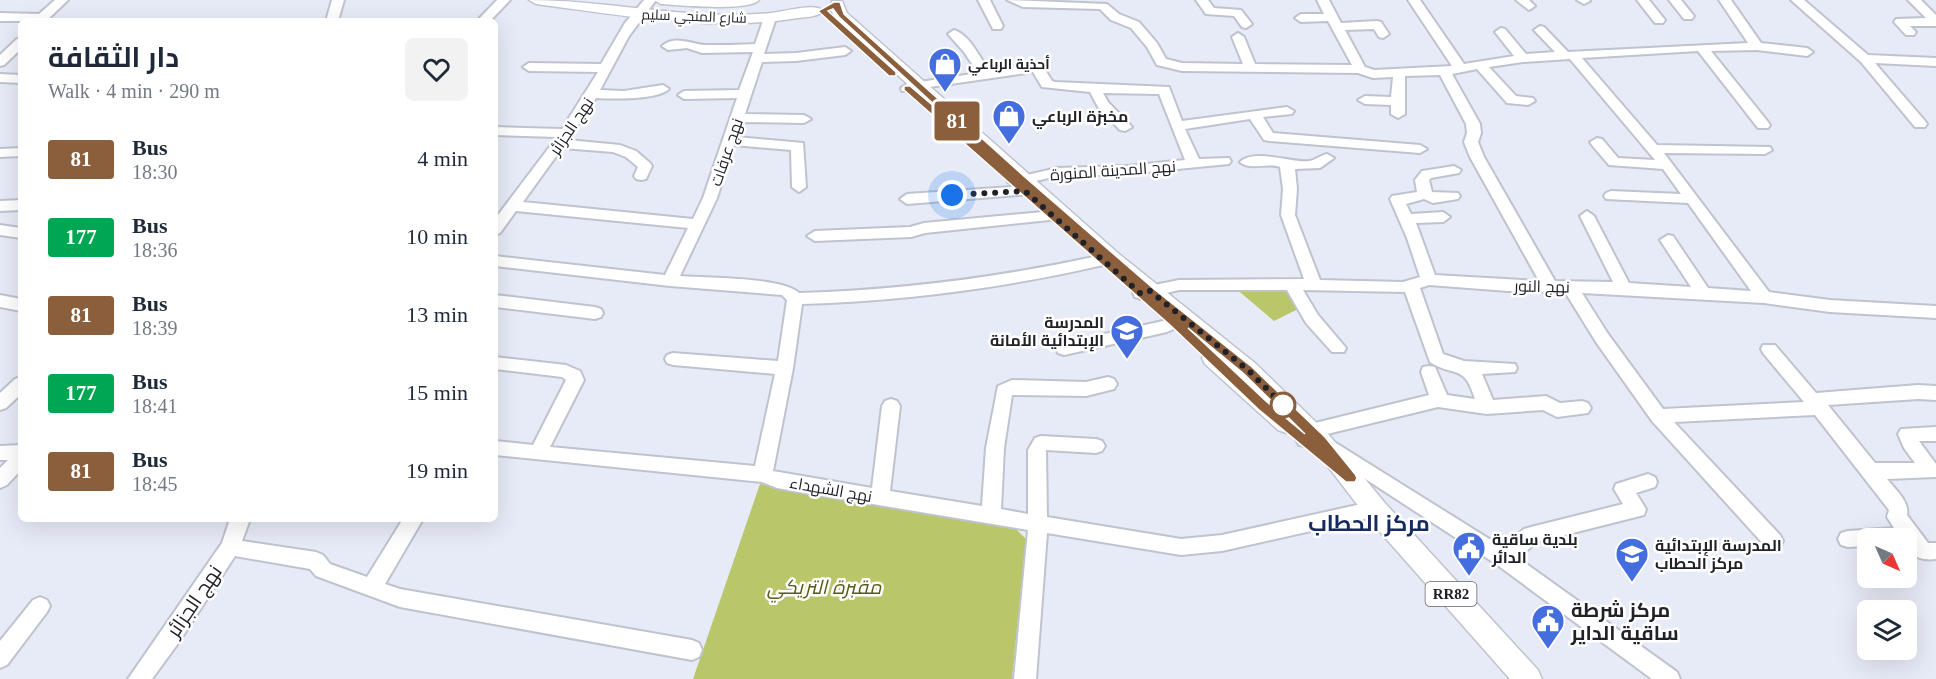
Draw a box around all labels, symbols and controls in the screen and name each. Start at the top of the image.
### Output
street label: شارع المنجي سليم [641,7,747,30]
button: heart [405,38,468,101]
text: دار الثقافة [48,42,179,73]
shop icon: أحذية الرباعي [927,46,963,93]
place label: أحذية الرباعي [968,55,1050,76]
text: Walk · 4 min · 290 m [48,80,220,102]
street label: نهج الجزائر [546,94,599,161]
shop icon: مخبزة الرباعي [991,98,1027,145]
line badge: 81 [930,102,984,140]
place label: مخبزة الرباعي [1032,108,1128,129]
text: 81 [947,109,968,133]
street label: نهج عرفات [707,116,749,189]
text: Bus [132,135,167,160]
text: 4 min [417,146,468,171]
text: 81 [71,147,92,171]
street label: نهج المدينة المنورة [1050,158,1177,186]
text: 18:30 [132,161,178,183]
your location [937,180,967,210]
text: Bus [132,213,167,238]
text: 10 min [406,224,468,249]
text: 177 [65,225,97,249]
text: 18:36 [132,239,178,261]
street label: نهج النور [1513,277,1570,298]
text: Bus [132,291,167,316]
text: 13 min [406,302,468,327]
text: 81 [71,303,92,327]
school or university icon: المدرسة الإبتدائية الأمانة [1109,313,1145,360]
place label: المدرسة الإبتدائية الأمانة [990,314,1104,352]
text: 18:39 [132,317,178,339]
text: Bus [132,369,167,394]
text: 15 min [406,380,468,405]
text: 177 [65,381,97,405]
unlabelled marker [1270,392,1296,418]
text: 18:41 [132,395,178,417]
text: Bus [132,447,167,472]
text: 19 min [406,458,468,483]
text: 81 [71,459,92,483]
text: 18:45 [132,473,178,495]
street label: نهج الشهداء [788,474,873,508]
district label: مركز الحطاب [1308,511,1430,537]
north arrow [1857,528,1917,588]
map controls [1857,528,1917,660]
public building icon: بلدية ساقية الدائر [1451,530,1487,577]
place label: بلدية ساقية الدائر [1491,531,1578,567]
school or university icon: المدرسة الإبتدائية مركز الحطاب [1614,536,1650,583]
place label: المدرسة الإبتدائية مركز الحطاب [1655,537,1782,573]
street label: نهج الجزائر [161,561,228,644]
park label: مقبرة التريكي [767,576,883,603]
road number: RR82 [1426,582,1476,606]
place label: مركز شرطة ساقية الداير [1570,599,1679,645]
button: layers [1857,600,1917,660]
public building icon: مركز شرطة ساقية الداير [1530,603,1566,650]

